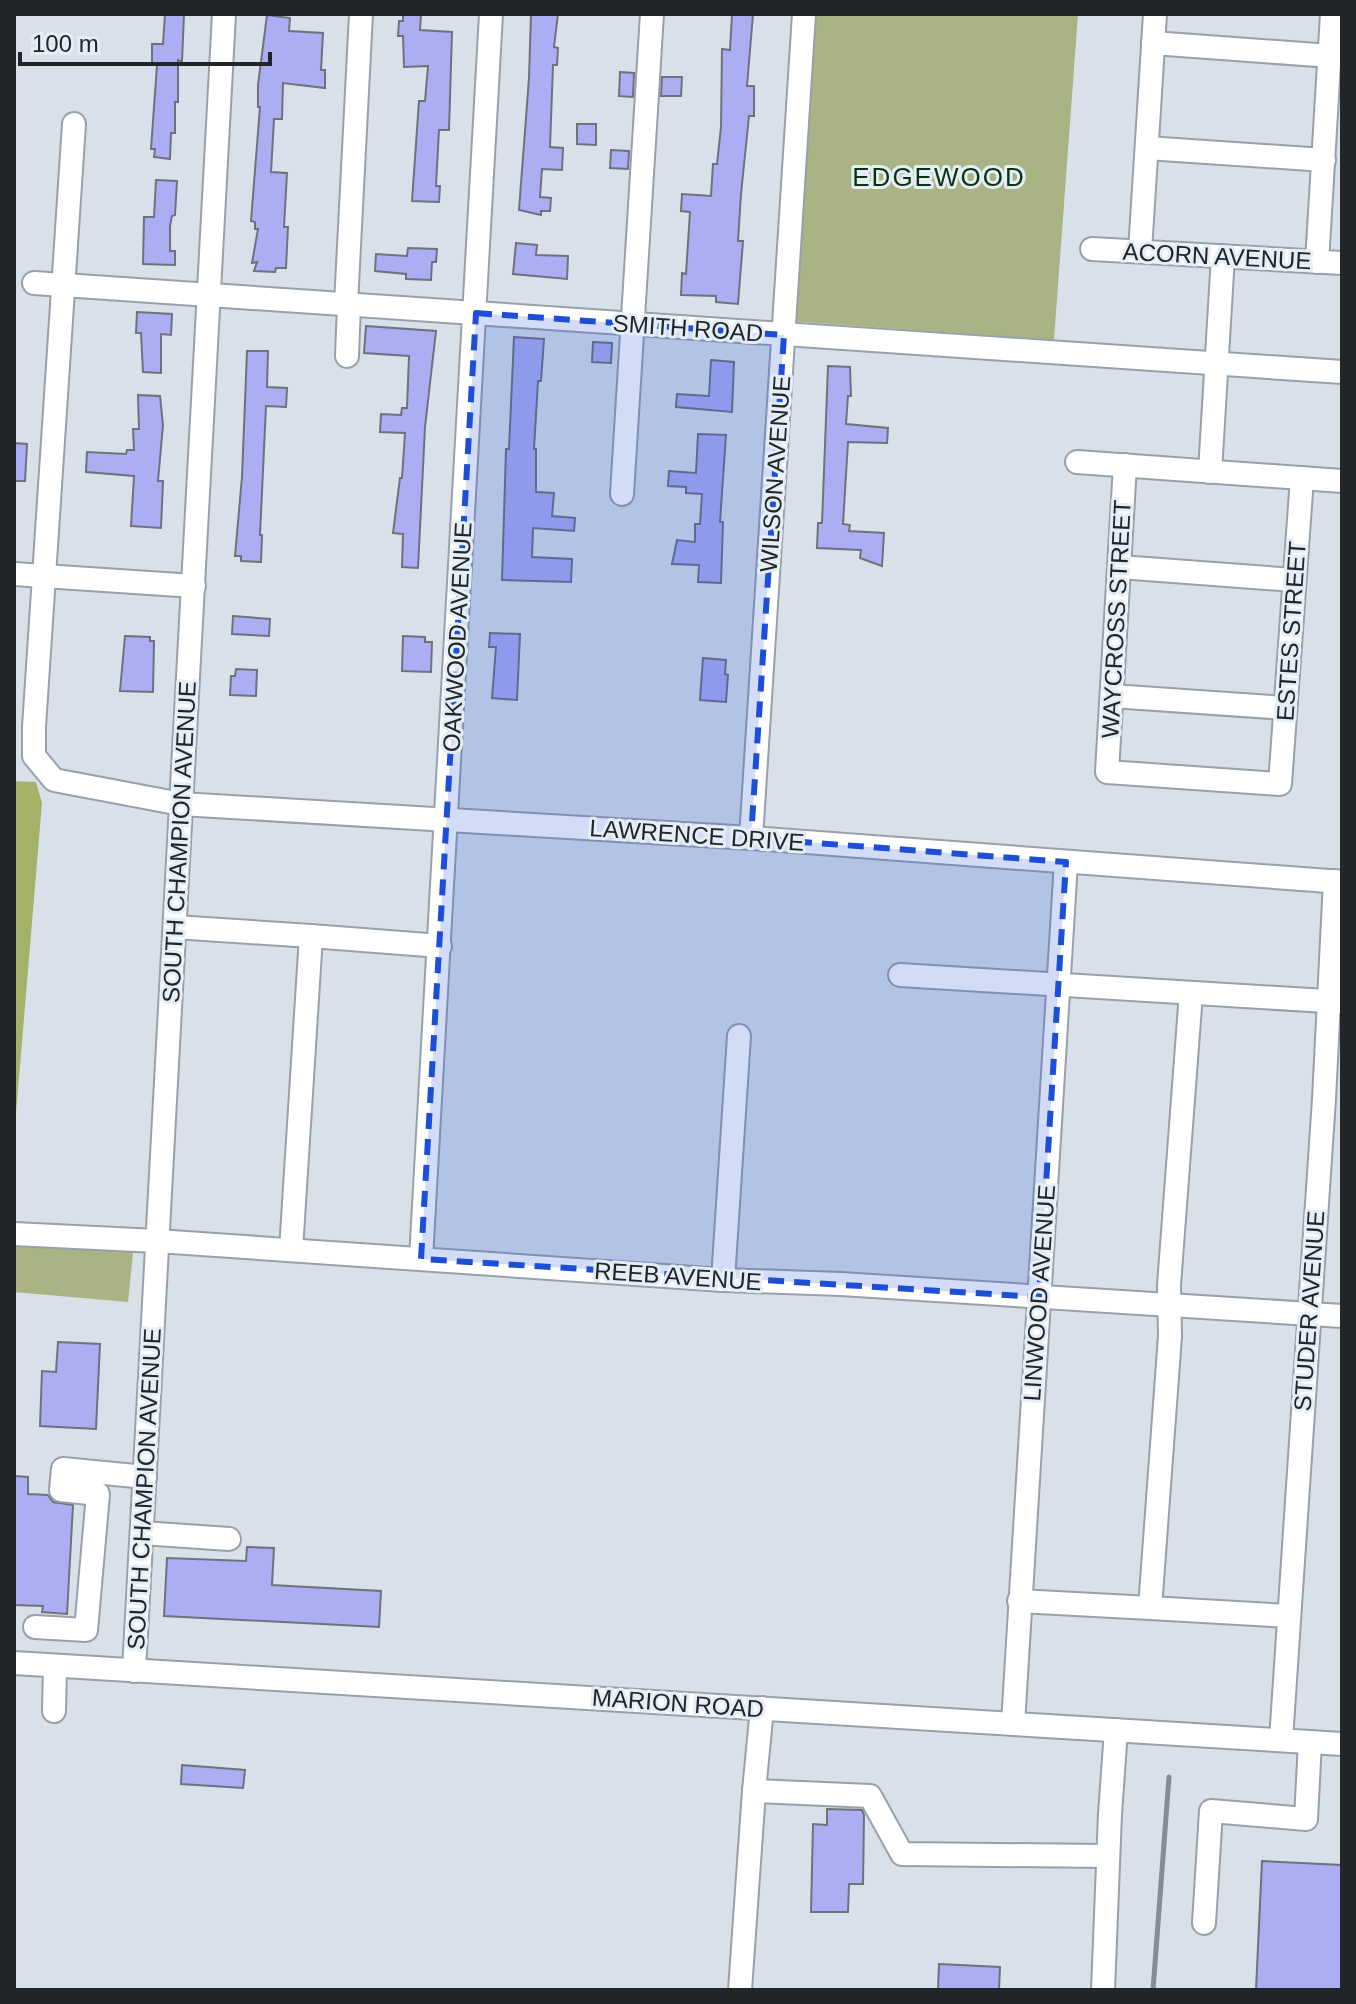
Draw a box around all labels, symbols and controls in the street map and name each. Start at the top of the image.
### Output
scale bar [20,16,270,66]
text: 100 m [32,30,99,57]
district label: EDGEWOOD [852,162,1026,192]
street label: ACORN AVENUE [1122,238,1312,274]
street label: SMITH ROAD [612,309,764,347]
street label: WILSON AVENUE [755,375,795,573]
street label: WAYCROSS STREET [1096,499,1136,739]
street label: OAKWOOD AVENUE [437,521,477,753]
street label: ESTES STREET [1271,540,1311,722]
street label: SOUTH CHAMPION AVENUE [157,680,201,1004]
street label: LAWRENCE DRIVE [589,814,805,856]
street label: LINWOOD AVENUE [1018,1184,1060,1402]
street label: STUDER AVENUE [1289,1210,1329,1412]
street label: REEB AVENUE [593,1257,763,1295]
street label: SOUTH CHAMPION AVENUE [122,1327,166,1651]
street label: MARION ROAD [591,1684,765,1722]

